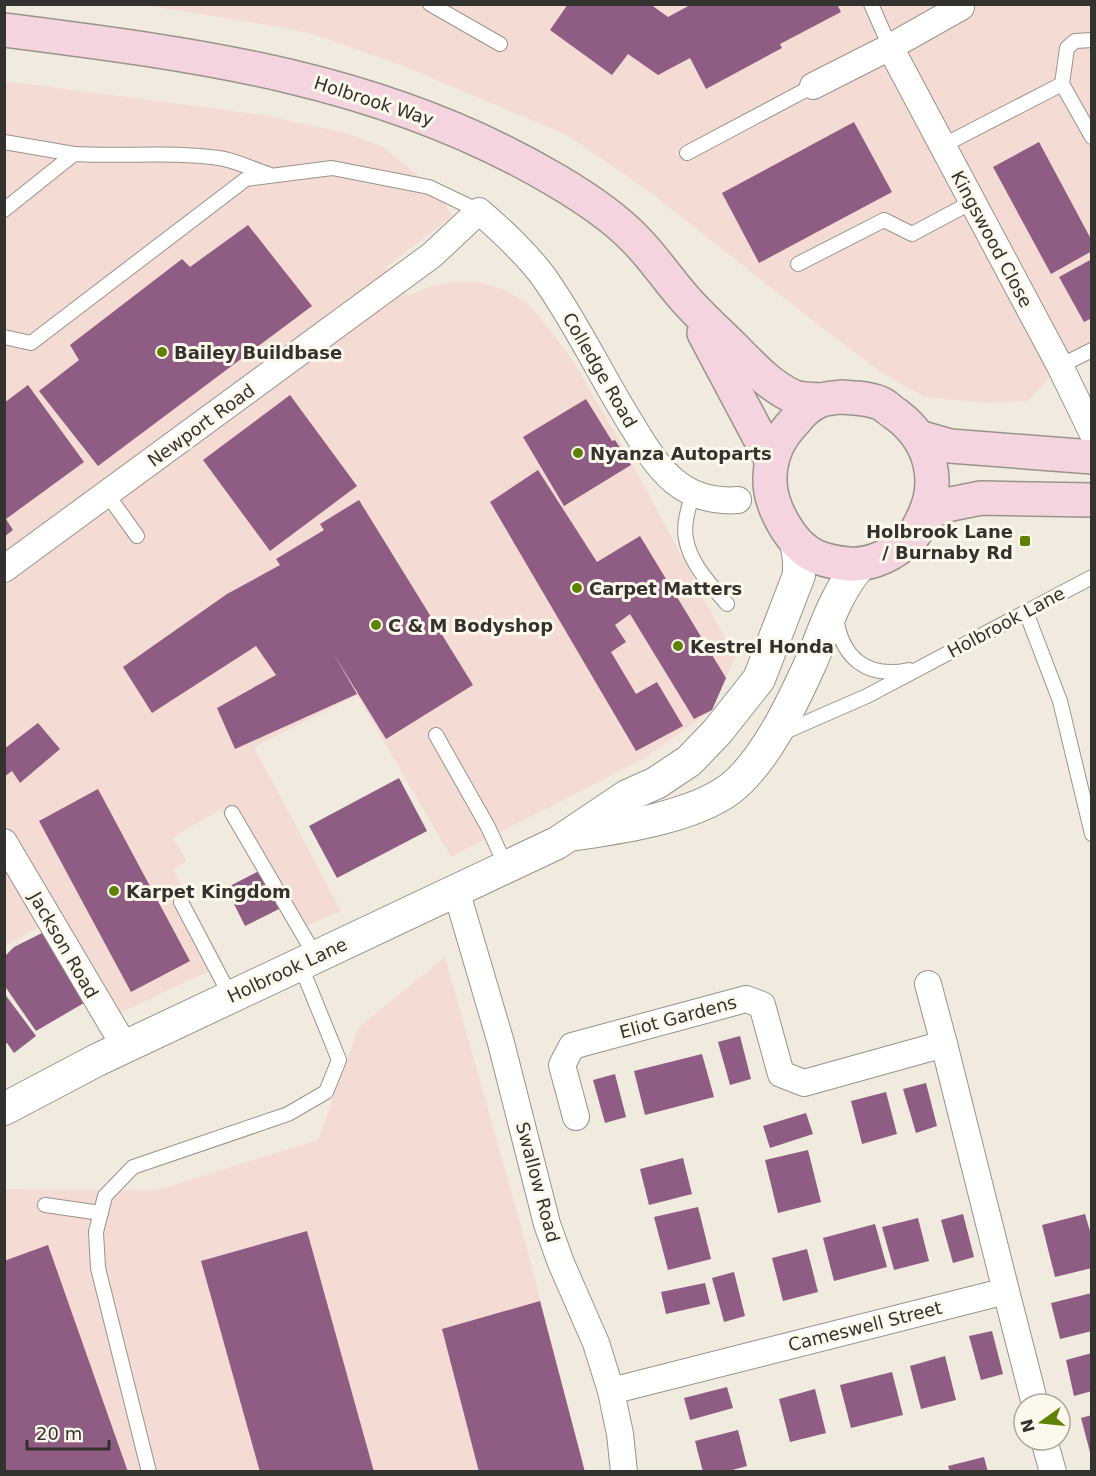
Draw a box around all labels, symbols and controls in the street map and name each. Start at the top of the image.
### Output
street label: Holbrook Way [312,72,437,130]
street label: Kingswood Close [947,167,1037,311]
street label: Colledge Road [559,309,641,431]
place label: Bailey Buildbase [174,342,342,363]
marker: Bailey Buildbase [155,345,169,359]
street label: Newport Road [143,379,259,471]
place label: Nyanza Autoparts [590,443,772,464]
marker: Nyanza Autoparts [571,446,585,460]
place label: Holbrook Lane / Burnaby Rd [866,521,1013,563]
marker: Holbrook Lane / Burnaby Rd [1018,534,1032,548]
place label: Carpet Matters [589,578,742,599]
marker: Carpet Matters [570,581,584,595]
street label: Holbrook Lane [944,582,1068,662]
place label: C & M Bodyshop [388,615,553,636]
marker: C & M Bodyshop [369,618,383,632]
place label: Kestrel Honda [690,636,834,657]
marker: Kestrel Honda [671,639,685,653]
place label: Karpet Kingdom [126,881,291,902]
marker: Karpet Kingdom [107,884,121,898]
street label: Jackson Road [25,887,103,1002]
street label: Holbrook Lane [224,933,350,1007]
street label: Eliot Gardens [617,991,739,1043]
street label: Swallow Road [512,1119,564,1245]
street label: Cameswell Street [786,1297,944,1355]
north arrow [1012,1392,1072,1452]
scale bar [27,1413,110,1451]
text: N [1017,1417,1039,1435]
text: 20 m [36,1423,82,1444]

